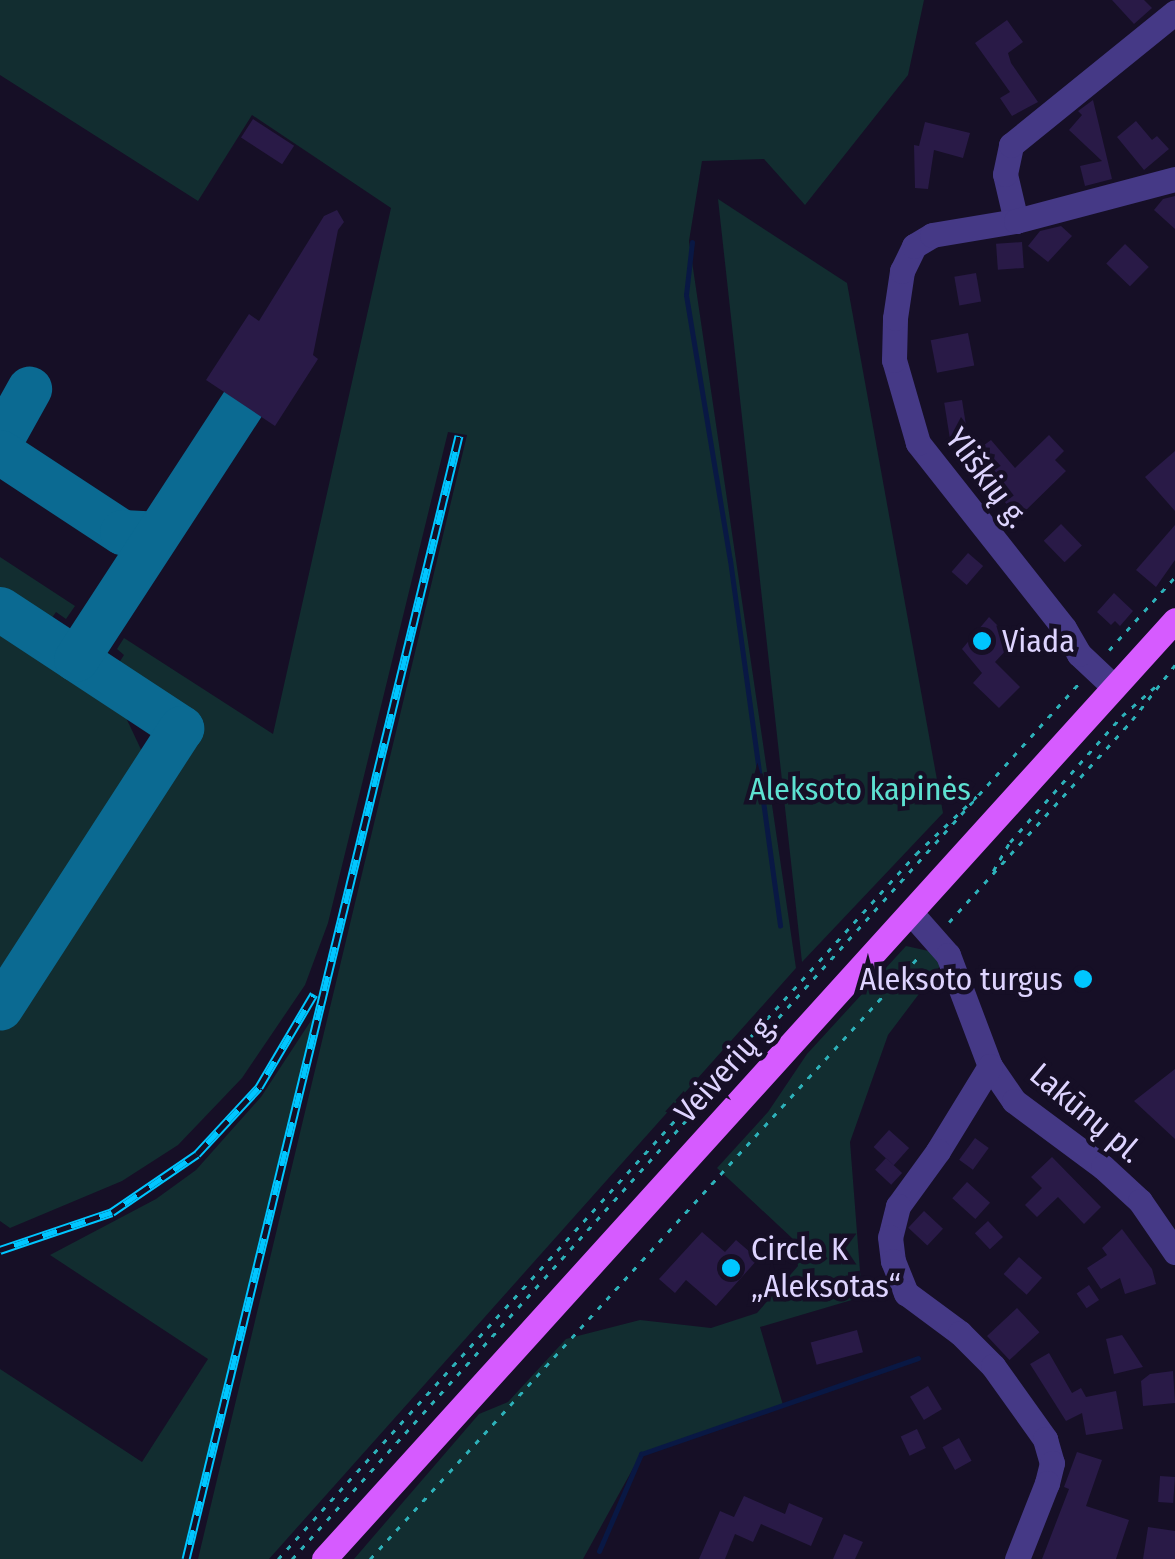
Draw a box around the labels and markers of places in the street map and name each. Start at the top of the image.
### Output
place label: Viada [1002,622,1075,660]
marker: Viada [971,630,993,652]
place label: Aleksoto turgus [859,960,1063,998]
marker: Aleksoto turgus [1072,968,1094,990]
place label: Circle K „Aleksotas“ [751,1231,901,1306]
marker: Circle K „Aleksotas“ [720,1257,742,1279]

